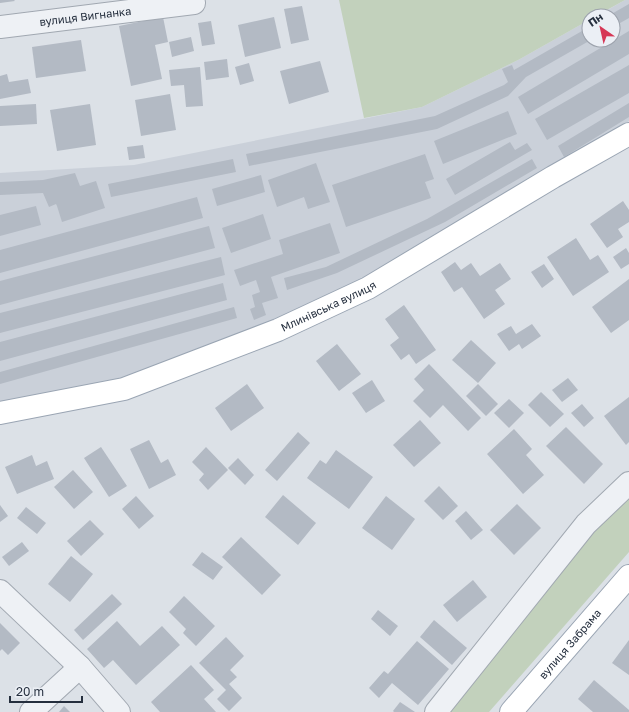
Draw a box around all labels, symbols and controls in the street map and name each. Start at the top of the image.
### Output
street label: вулиця Вигнанка [39,4,132,28]
north arrow [581,8,621,48]
text: Пн [585,10,605,29]
street label: Млинівська вулиця [279,278,378,334]
street label: вулиця Забрама [536,606,603,681]
scale bar [10,678,82,704]
text: 20 m [16,684,44,699]

